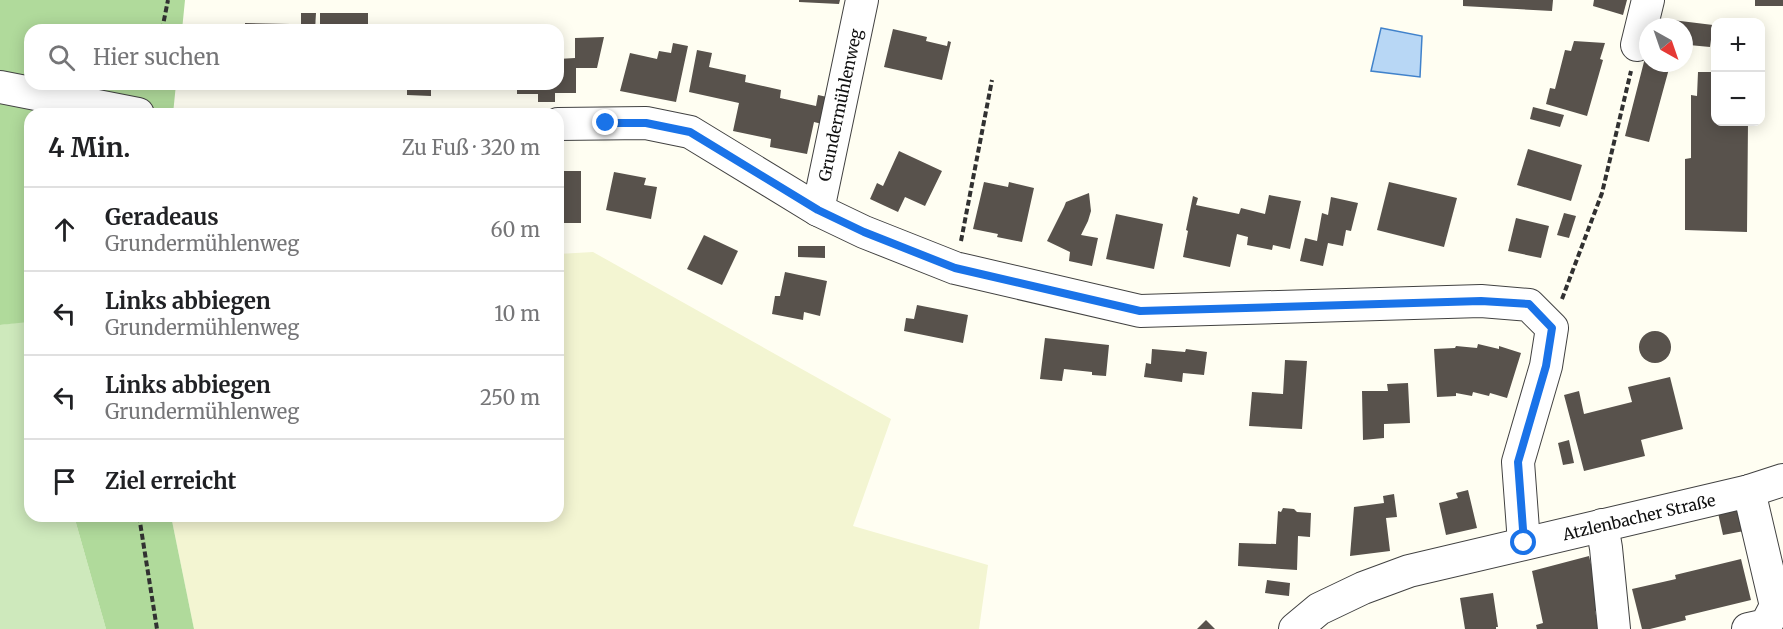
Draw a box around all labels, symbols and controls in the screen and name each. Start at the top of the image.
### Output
north arrow [1639,18,1693,72]
map controls [1711,18,1765,126]
button: + [1711,18,1765,72]
search box [24,24,564,90]
street label: Grundermühlenweg [814,27,866,183]
icon: search [45,41,78,74]
text: Hier suchen [93,43,220,71]
button: − [1711,72,1765,126]
route end [592,109,618,135]
text: 4 Min. [48,131,130,164]
text: Zu Fuß · 320 m [402,135,540,160]
text: Geradeaus [105,203,219,231]
icon: ahead [48,213,81,246]
text: 60 m [490,217,540,242]
text: Grundermühlenweg [105,231,299,256]
text: Links abbiegen [105,287,271,315]
icon: left [48,297,81,330]
text: 10 m [494,301,540,326]
text: Grundermühlenweg [105,315,299,340]
text: Links abbiegen [105,371,271,399]
icon: left [48,381,81,414]
text: 250 m [480,385,540,410]
text: Grundermühlenweg [105,399,299,424]
icon: arrive [48,465,81,498]
text: Ziel erreicht [105,467,236,495]
street label: Atzlenbacher Straße [1560,490,1717,545]
route start [1510,529,1536,555]

